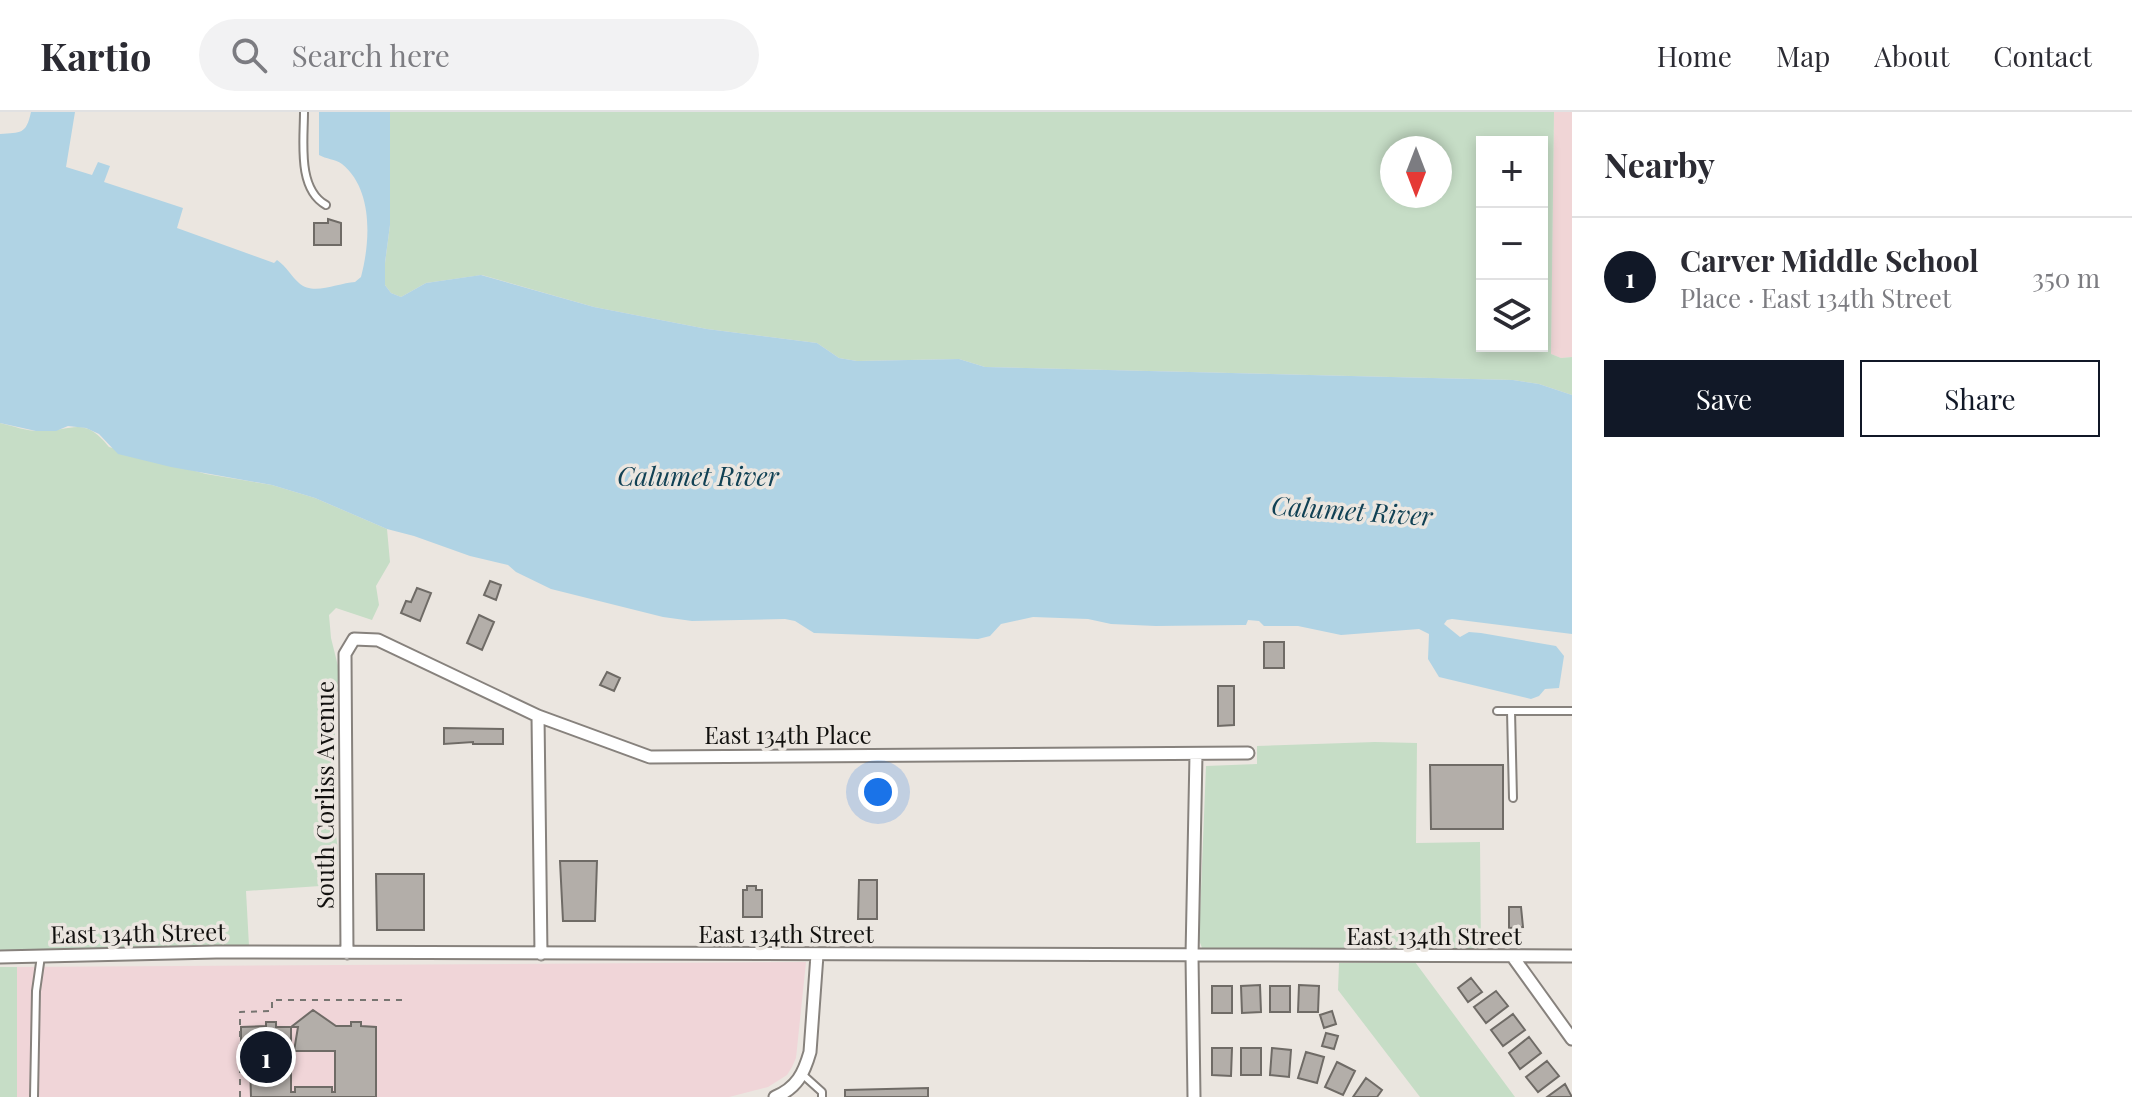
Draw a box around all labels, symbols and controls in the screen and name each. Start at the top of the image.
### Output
search box [199,19,759,91]
text: Kartio [40,30,151,81]
icon: search [227,33,271,77]
text: Search here [291,35,450,75]
text: Home [1657,37,1732,74]
text: Map [1776,37,1830,74]
text: About [1874,37,1949,74]
text: Contact [1993,37,2092,74]
north arrow [1380,136,1452,208]
map controls [1476,136,1548,352]
button: + [1476,136,1548,208]
text: Nearby [1604,141,1715,187]
button: − [1476,208,1548,280]
text: Carver Middle School [1680,240,1979,280]
text: 1 [1625,260,1635,295]
text: 350 m [2032,260,2100,295]
button: layers [1476,280,1548,352]
text: Place · East 134th Street [1680,280,1951,315]
button: Save [1604,360,1844,437]
button: Share [1860,360,2100,437]
water label: Calumet River [617,458,780,493]
water label: Calumet River [1270,487,1435,533]
street label: South Corliss Avenue [308,681,340,909]
street label: East 134th Place [704,718,872,750]
your location [858,772,898,812]
street label: East 134th Street [50,914,227,950]
street label: East 134th Street [698,917,874,949]
street label: East 134th Street [1346,919,1522,951]
pin: 1 [240,1027,292,1087]

